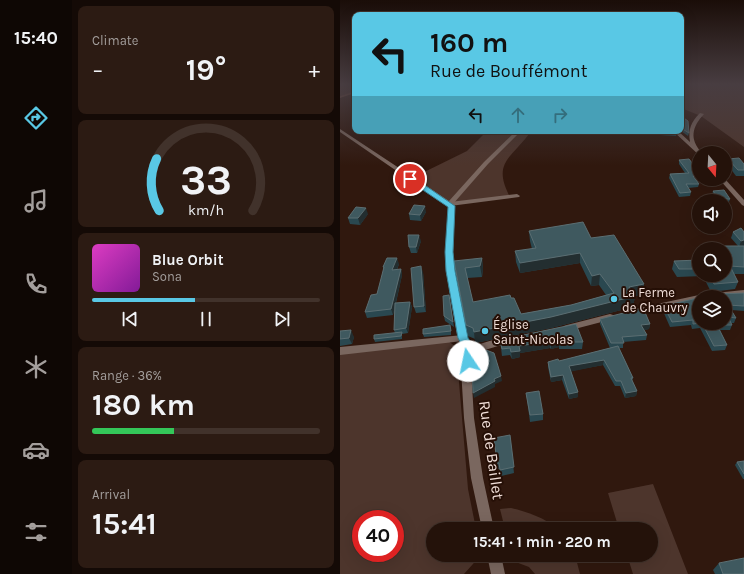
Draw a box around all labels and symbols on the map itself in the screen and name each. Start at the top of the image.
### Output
north arrow [692,146,732,186]
pin [393,162,427,196]
place label: La Ferme de Chauvry [622,285,688,315]
marker: La Ferme de Chauvry [609,294,619,304]
place label: Église Saint-Nicolas [493,315,574,347]
marker: Église Saint-Nicolas [480,326,490,336]
position arrow [447,340,489,382]
street label: Rue de Baillet [475,399,508,501]
speed limit sign: 40 [352,510,404,562]

